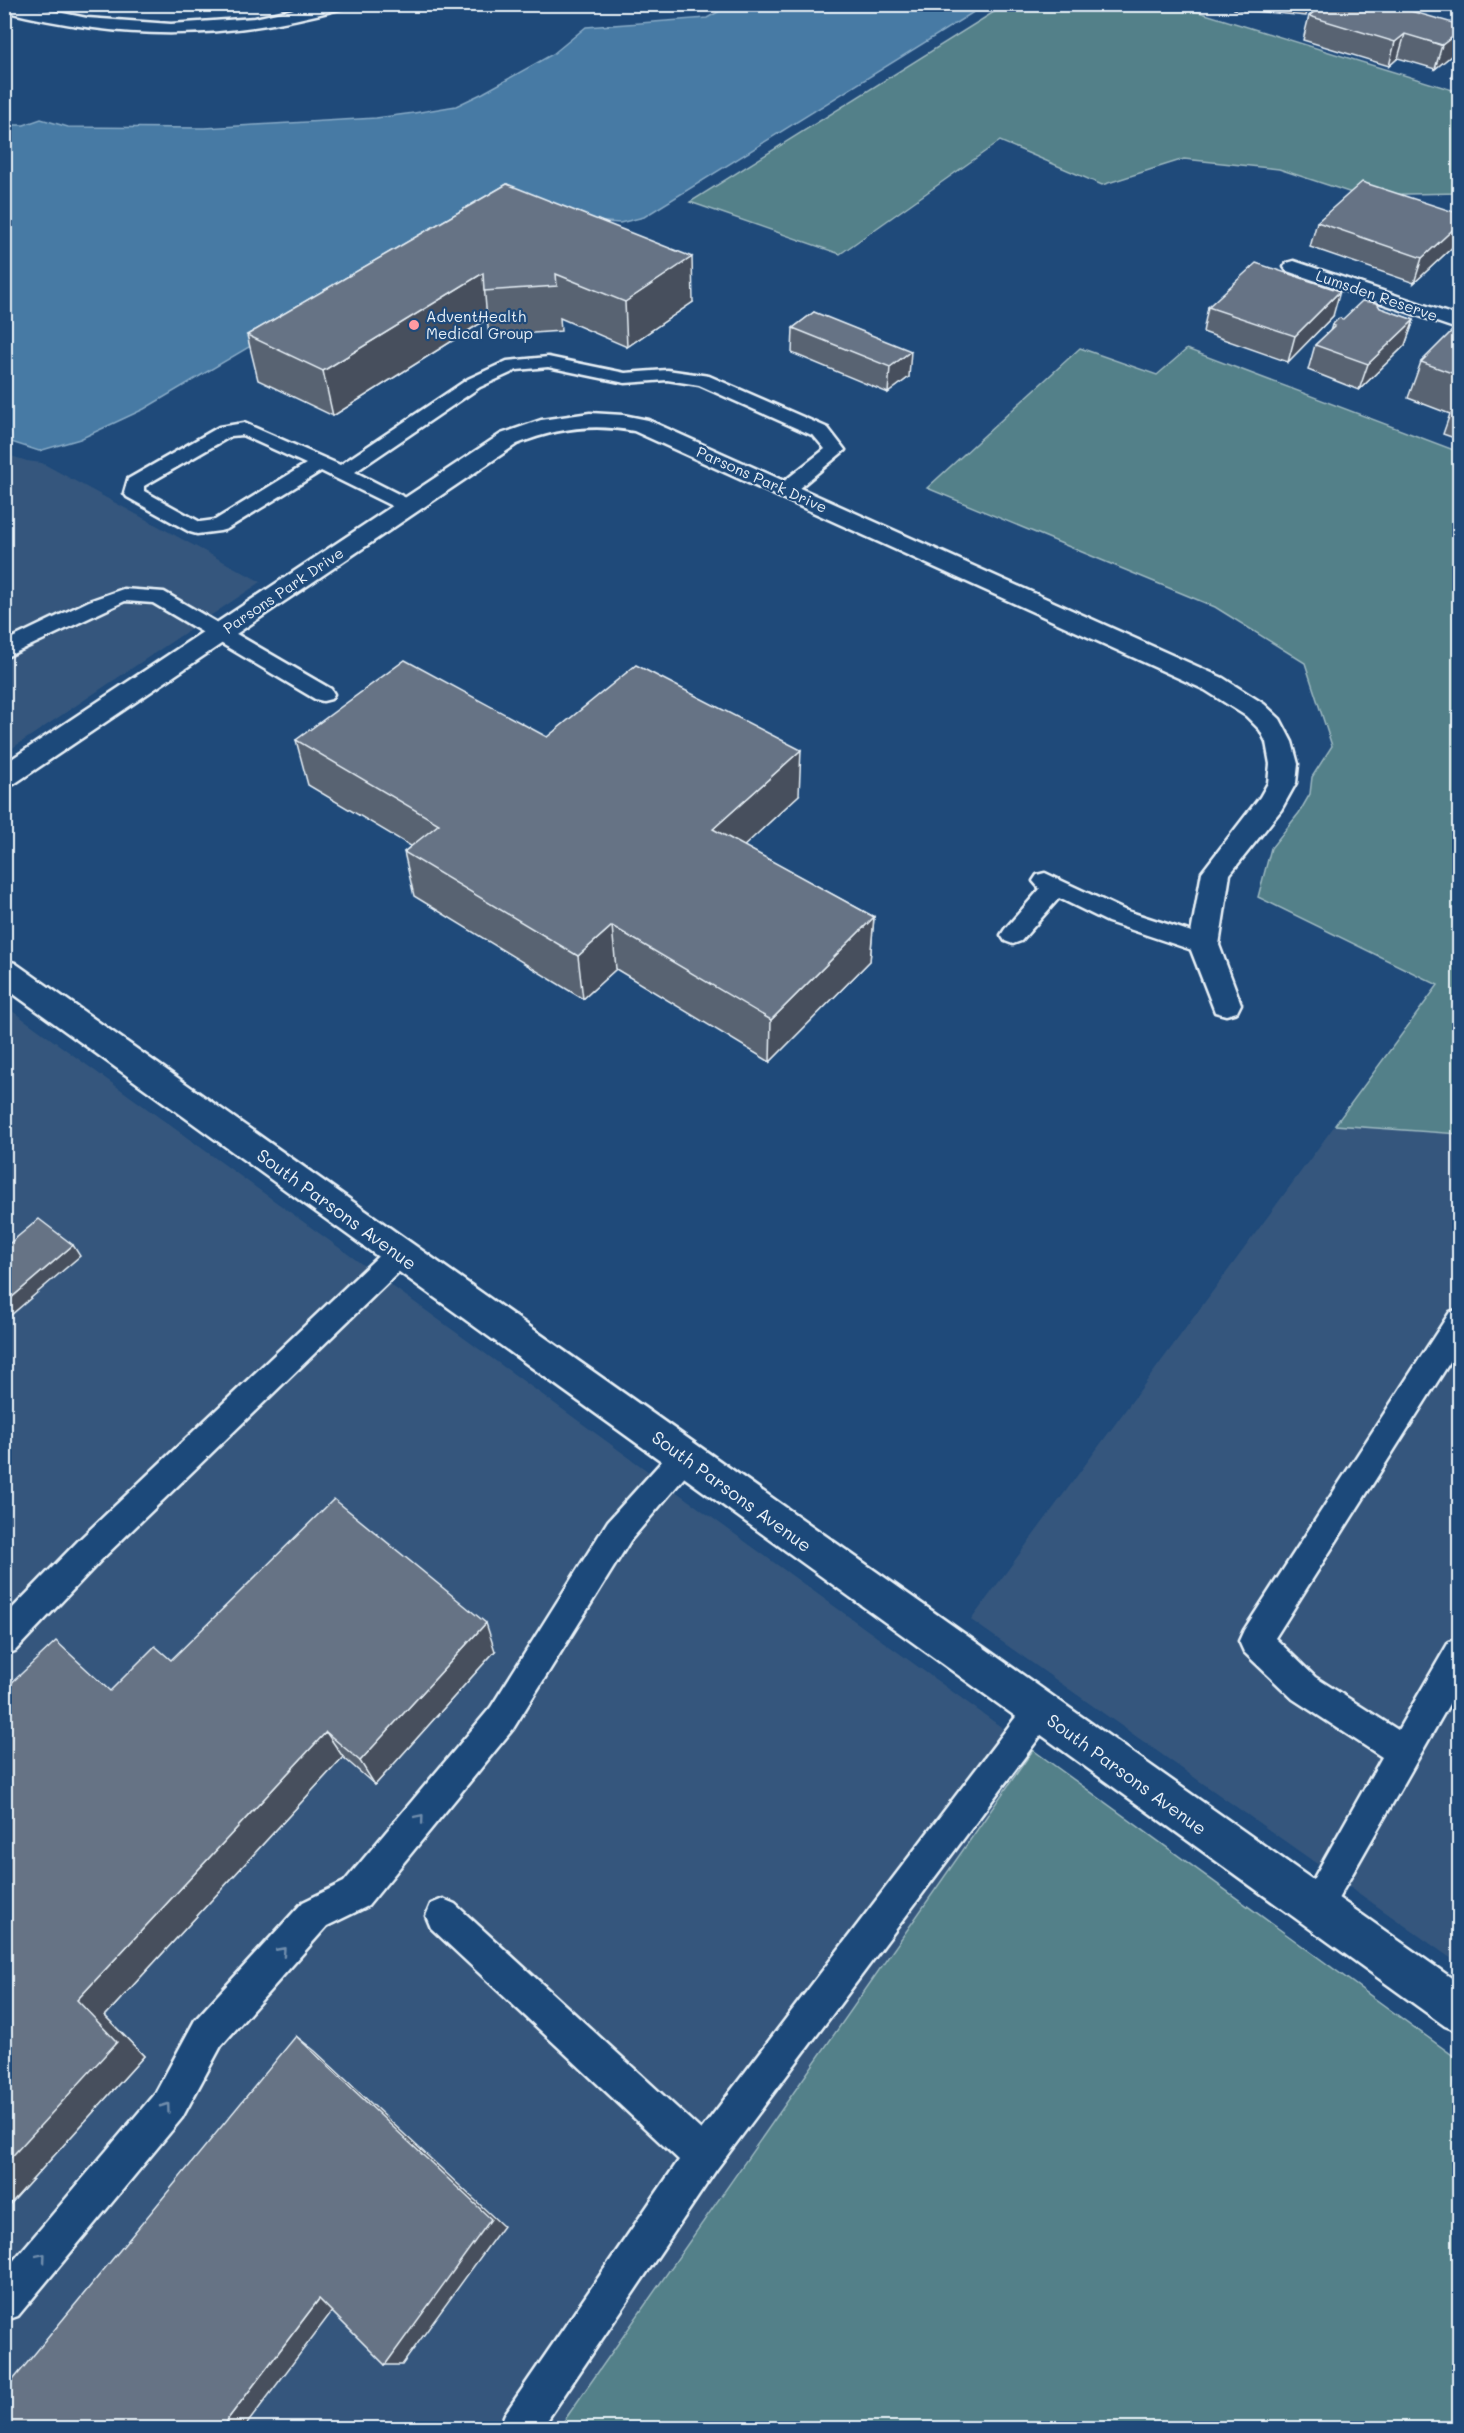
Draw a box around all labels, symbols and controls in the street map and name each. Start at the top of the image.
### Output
street label: Lumsden Reserve [1313,265,1441,325]
place label: AdventHealth Medical Group [426,306,533,343]
marker: AdventHealth Medical Group [407,318,421,332]
street label: Parsons Park Drive [693,441,831,517]
street label: Parsons Park Drive [219,542,347,638]
street label: South Parsons Avenue [252,1143,422,1275]
street label: South Parsons Avenue [647,1425,817,1557]
street label: South Parsons Avenue [1042,1708,1212,1840]
one-way arrow [412,1814,423,1825]
one-way arrow [275,1947,286,1958]
one-way arrow [159,2102,170,2113]
one-way arrow [35,2253,46,2264]

